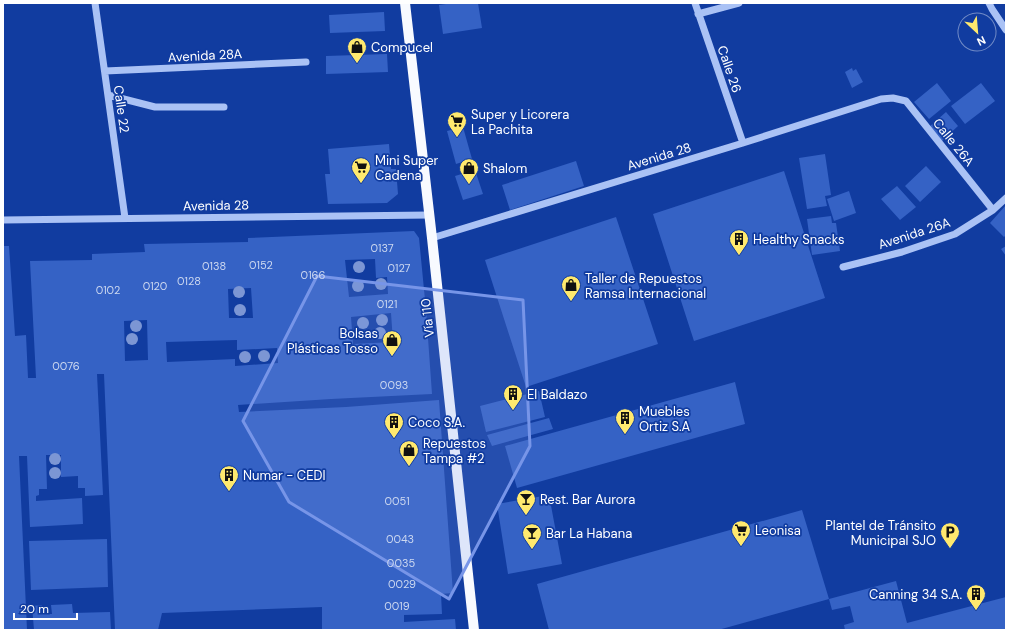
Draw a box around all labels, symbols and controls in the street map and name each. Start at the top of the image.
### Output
north arrow [957,12,997,52]
text: N [975,33,988,49]
shop icon: Compucel [346,36,368,64]
place label: Compucel [371,39,433,56]
street label: Calle 26 [714,43,745,95]
street label: Avenida 28A [167,45,243,66]
street label: Calle 22 [110,84,133,134]
place label: Super y Licorera La Pachita [471,106,569,138]
supermarket icon: Super y Licorera La Pachita [446,110,468,138]
street label: Calle 26A [929,115,978,170]
street label: Avenida 28 [625,139,693,174]
place label: Mini Super Cadena [375,152,439,184]
supermarket icon: Mini Super Cadena [350,156,372,184]
shop icon: Shalom [458,157,480,185]
place label: Shalom [483,160,527,177]
street label: Avenida 28 [183,196,249,215]
street label: Avenida 26A [876,214,953,253]
building icon: Healthy Snacks [728,228,750,256]
place label: Healthy Snacks [753,231,844,248]
house number: 0137 [370,241,394,255]
house number: 0152 [249,258,273,272]
house number: 0138 [202,259,226,273]
house number: 0127 [388,261,411,275]
house number: 0166 [301,268,325,282]
place label: Taller de Repuestos Ramsa Internacional [585,270,706,302]
house number: 0128 [177,274,201,288]
shop icon: Taller de Repuestos Ramsa Internacional [560,274,582,302]
house number: 0120 [143,279,167,293]
house number: 0102 [96,283,120,297]
house number: 0121 [377,297,397,311]
street label: Vía 110 [417,297,438,338]
place label: Bolsas Plásticas Tosso [287,325,378,357]
shop icon: Bolsas Plásticas Tosso [381,329,403,357]
house number: 0076 [52,359,80,373]
house number: 0093 [380,378,408,392]
building icon: El Baldazo [502,383,524,411]
place label: El Baldazo [527,386,588,403]
place label: Muebles Ortiz S.A [639,403,691,435]
building icon: Muebles Ortiz S.A [614,407,636,435]
building icon: Coco S.A. [383,411,405,439]
place label: Coco S.A. [408,414,465,431]
place label: Repuestos Tampa #2 [423,435,486,467]
shop icon: Repuestos Tampa #2 [398,439,420,467]
building icon: Numar - CEDI [218,464,240,492]
place label: Numar - CEDI [243,467,326,484]
bar icon: Rest. Bar Aurora [515,488,537,516]
place label: Rest. Bar Aurora [540,491,635,508]
house number: 0051 [384,494,410,508]
place label: Plantel de Tránsito Municipal SJO [825,517,936,549]
supermarket icon: Leonisa [730,519,752,547]
parking icon: Plantel de Tránsito Municipal SJO [939,521,961,549]
bar icon: Bar La Habana [521,522,543,550]
place label: Leonisa [755,522,801,539]
place label: Bar La Habana [546,525,632,542]
house number: 0043 [386,532,414,546]
house number: 0035 [387,556,415,570]
house number: 0029 [388,577,416,591]
building icon: Canning 34 S.A. [965,583,987,611]
place label: Canning 34 S.A. [869,586,962,603]
scale bar [14,595,77,621]
house number: 0019 [384,599,410,613]
text: 20 m [20,601,49,617]

